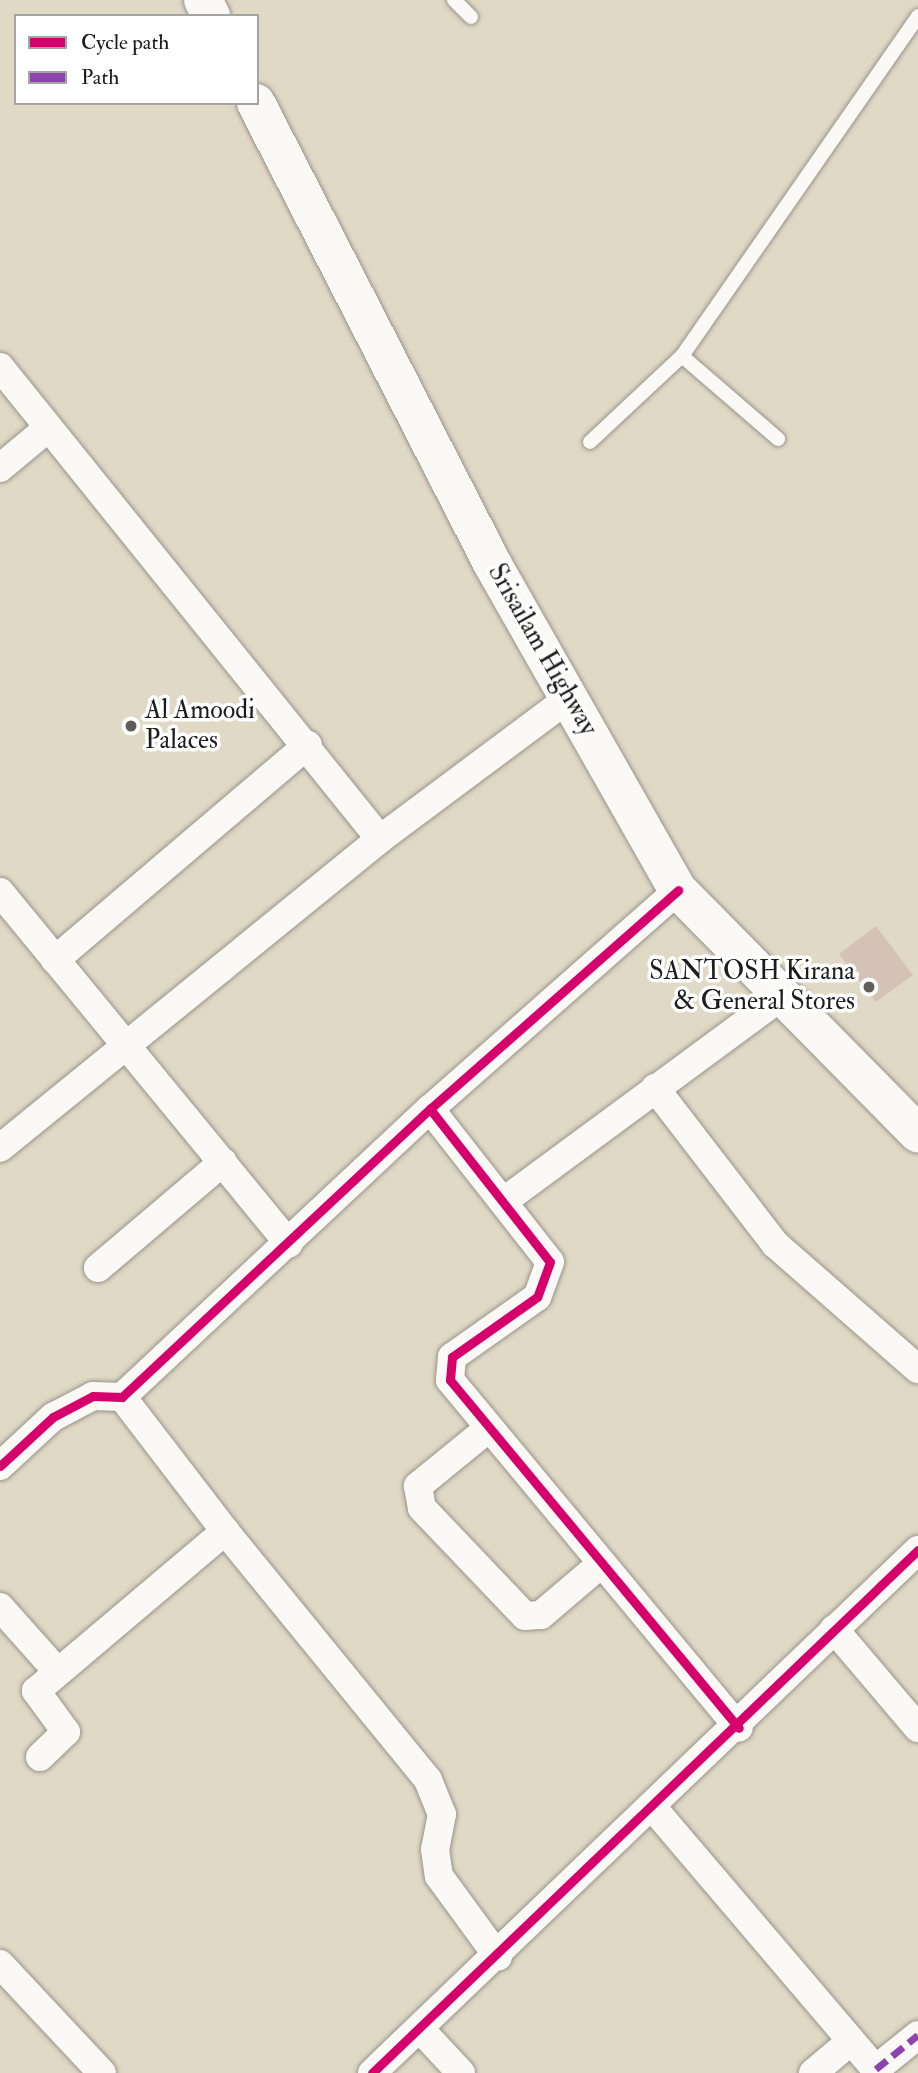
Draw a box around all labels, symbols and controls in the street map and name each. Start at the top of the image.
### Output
legend [14,14,259,105]
text: Cycle path [81,29,169,56]
text: Path [81,64,119,91]
street label: Srisailam Highway [480,559,604,741]
place label: Al Amoodi Palaces [145,695,255,756]
marker: Al Amoodi Palaces [123,718,139,734]
place label: SANTOSH Kirana & General Stores [649,956,855,1018]
marker: SANTOSH Kirana & General Stores [861,979,877,995]

